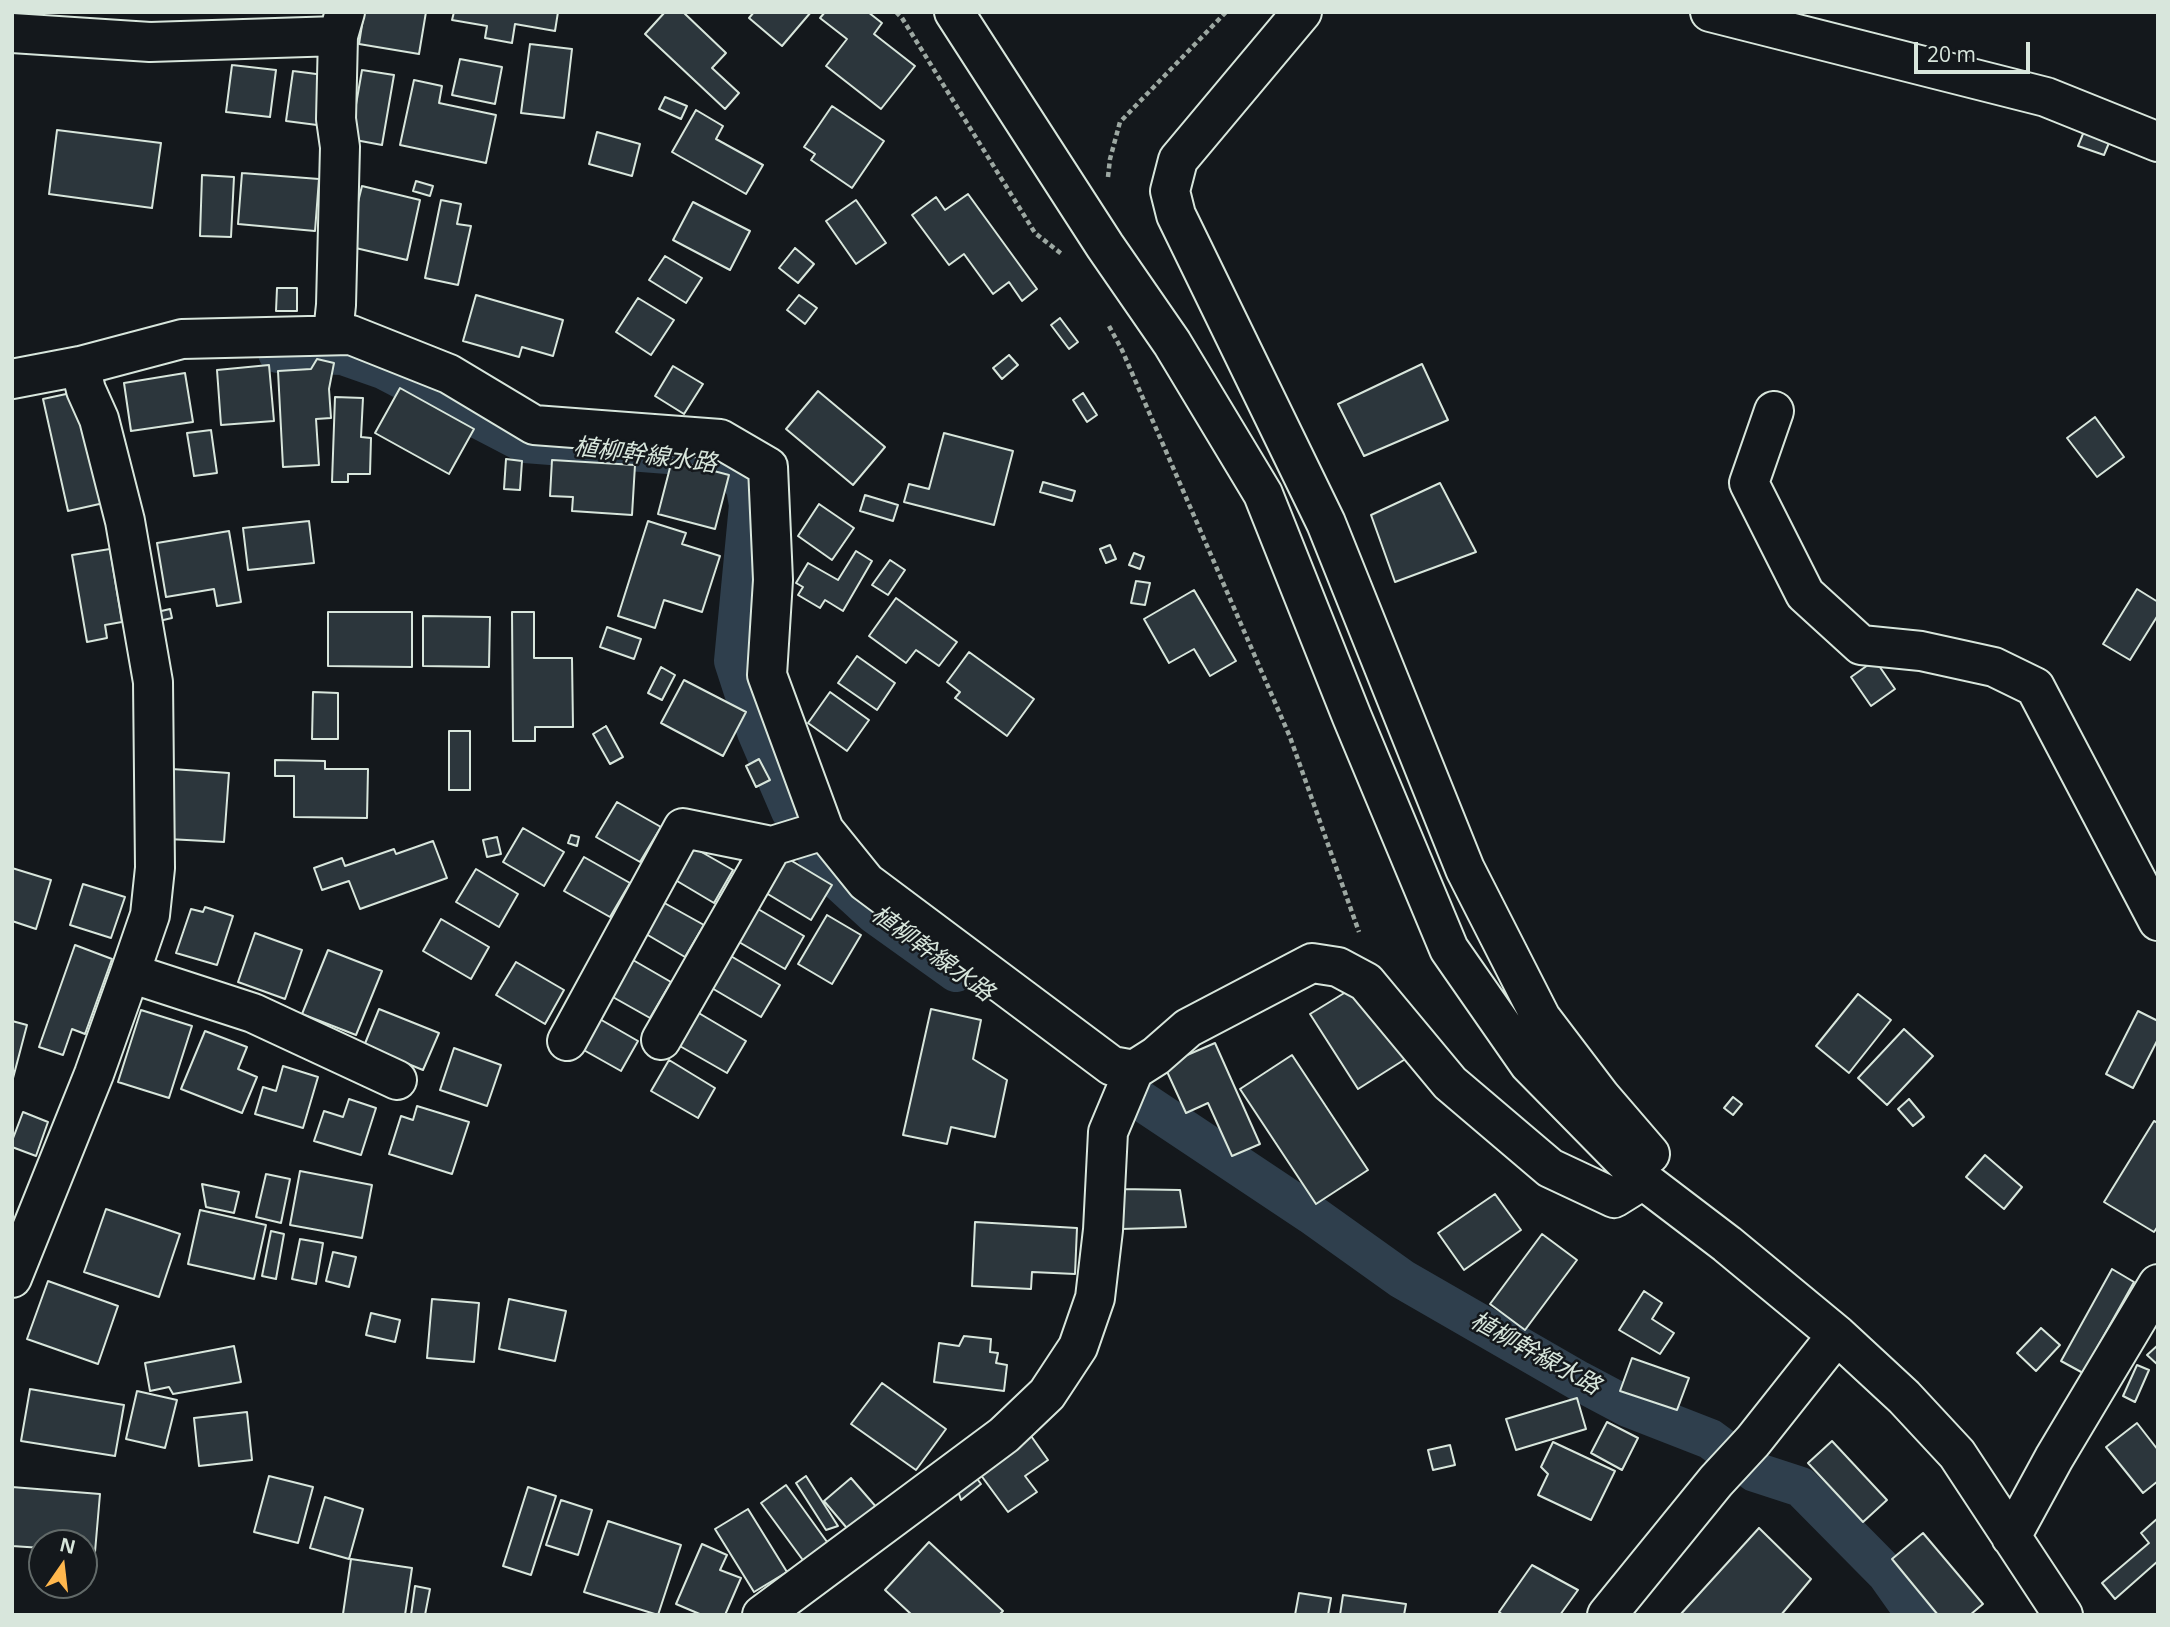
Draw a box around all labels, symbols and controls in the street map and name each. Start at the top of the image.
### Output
scale bar [1918,28,2034,72]
text: 20 m [1927,40,1976,68]
water label: 植柳幹線水路 [572,433,718,479]
water label: 植柳幹線水路 [865,900,999,1008]
water label: 植柳幹線水路 [1465,1306,1605,1402]
north arrow [28,1529,98,1599]
text: N [57,1531,78,1560]

